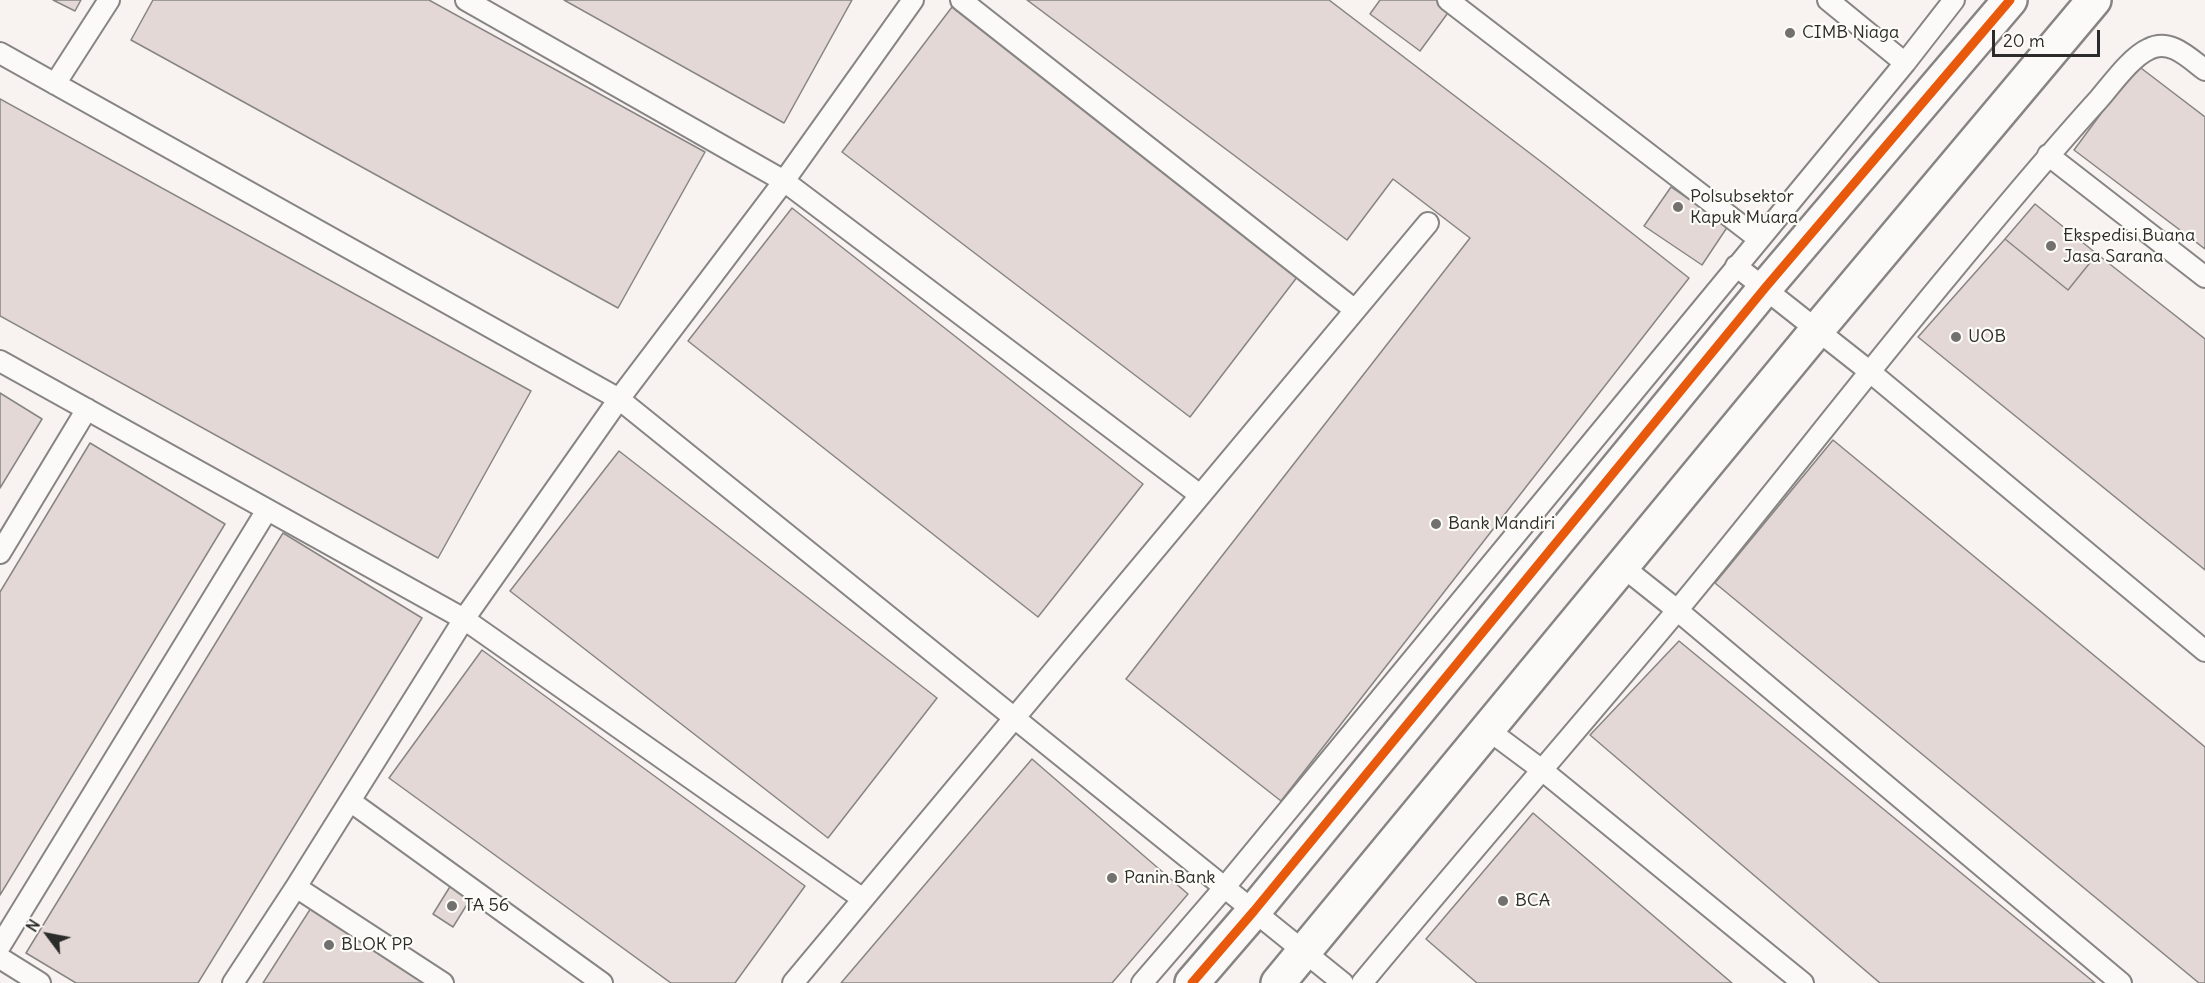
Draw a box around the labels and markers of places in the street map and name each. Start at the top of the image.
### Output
place label: CIMB Niaga [1802,22,1899,44]
marker: CIMB Niaga [1783,26,1797,40]
place label: Polsubsektor Kapuk Muara [1690,186,1798,228]
marker: Polsubsektor Kapuk Muara [1671,200,1685,214]
place label: Ekspedisi Buana Jasa Sarana [2063,225,2195,268]
marker: Ekspedisi Buana Jasa Sarana [2044,239,2058,253]
place label: UOB [1968,326,2006,348]
marker: UOB [1949,330,1963,344]
place label: Bank Mandiri [1448,513,1555,535]
marker: Bank Mandiri [1429,517,1443,531]
place label: Panin Bank [1124,867,1215,889]
marker: Panin Bank [1105,871,1119,885]
place label: BCA [1515,890,1550,912]
marker: BCA [1496,894,1510,908]
place label: TA 56 [464,895,509,917]
marker: TA 56 [445,899,459,913]
place label: BLOK PP [341,934,413,956]
marker: BLOK PP [322,938,336,952]

